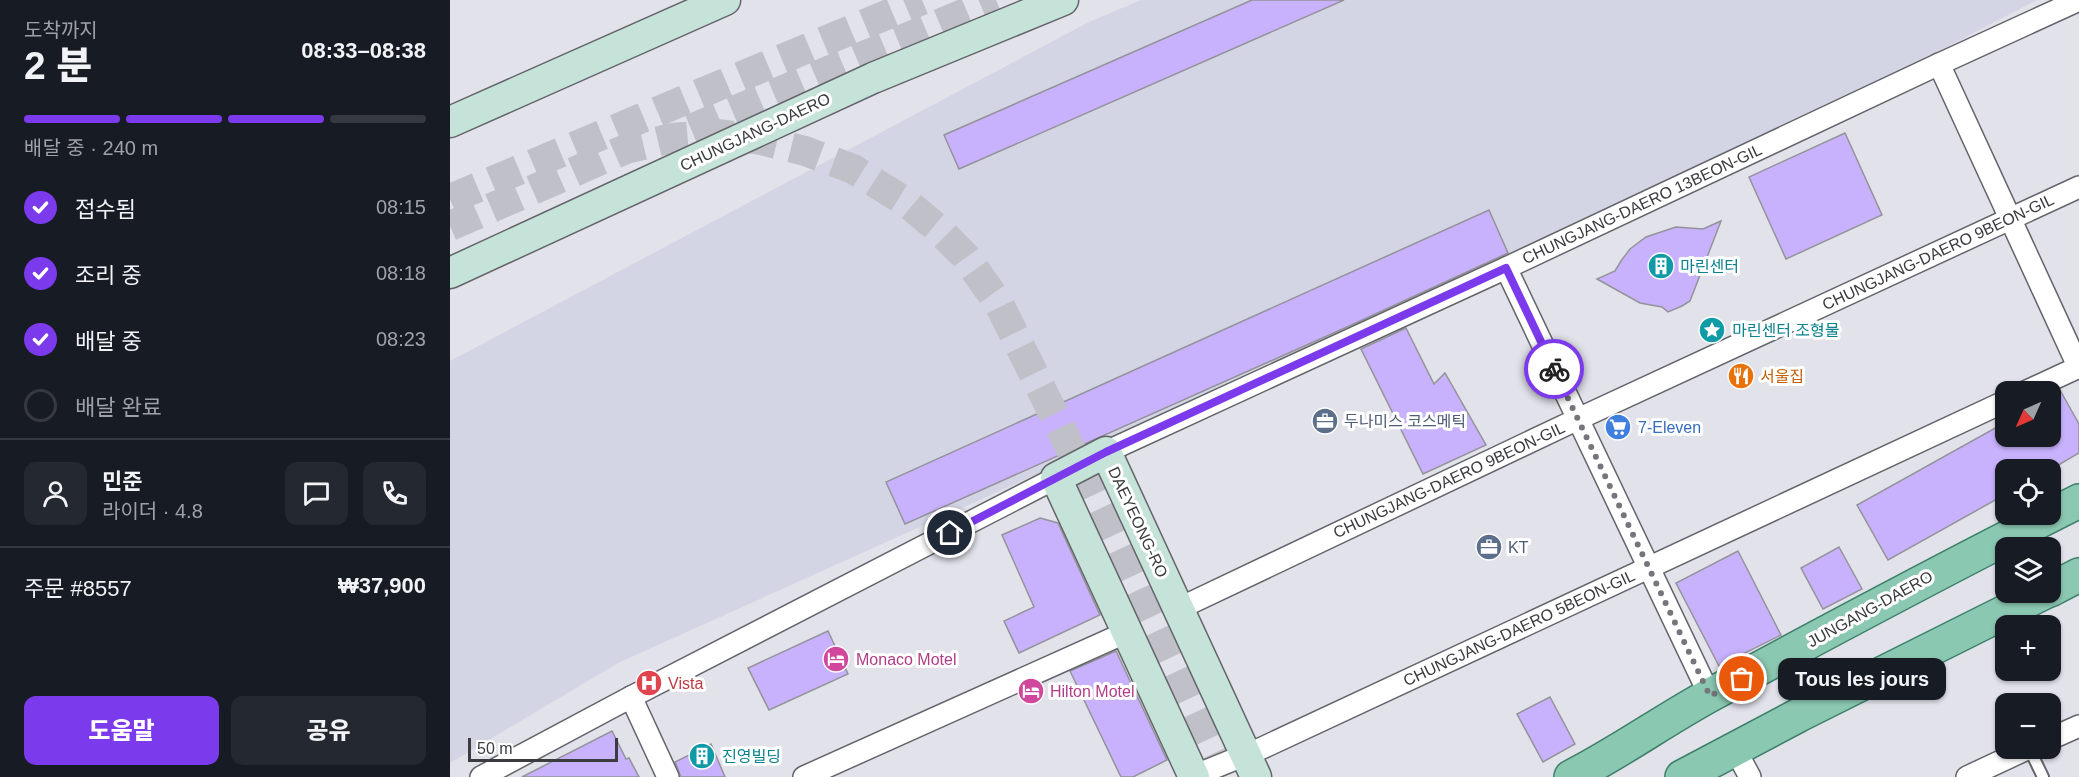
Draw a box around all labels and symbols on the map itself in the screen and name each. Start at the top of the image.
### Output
street label: CHUNGJANG-DAERO [677,90,833,174]
street label: CHUNGJANG-DAERO 13BEON-GIL [1520,141,1765,267]
street label: CHUNGJANG-DAERO 9BEON-GIL [1820,191,2056,313]
building icon: 마린센터 [1646,251,1676,281]
place label: 마린센터 [1680,258,1739,275]
place icon: 마린센터 조형물 [1697,315,1727,345]
place label: 마린센터 조형물 [1732,322,1840,339]
courier [1524,339,1584,399]
restaurant icon: 서울집 [1726,361,1756,391]
place label: 서울집 [1760,368,1804,385]
north arrow [1995,381,2061,447]
office icon: 두나미스 코스메틱 [1310,406,1340,436]
supermarket icon: 7-Eleven [1603,412,1633,442]
place label: 두나미스 코스메틱 [1344,413,1466,430]
street label: CHUNGJANG-DAERO 9BEON-GIL [1331,419,1567,541]
place label: 7-Eleven [1638,419,1701,436]
street label: DAEYEONG-RO [1105,464,1171,580]
pin [924,507,975,558]
office icon: KT [1474,532,1504,562]
place label: KT [1508,539,1529,556]
street label: CHUNGJANG-DAERO 5BEON-GIL [1401,567,1637,689]
street label: JUNGANG-DAERO [1804,568,1936,650]
hotel icon: Monaco Motel [821,644,851,674]
place label: Monaco Motel [856,651,957,668]
pin [1716,653,1767,704]
callout: Tous les jours [1778,658,1946,700]
hospital icon: Vista [634,668,664,698]
place label: Vista [668,675,703,692]
hotel icon: Hilton Motel [1016,676,1046,706]
place label: Hilton Motel [1050,683,1134,700]
scale bar [468,735,618,762]
building icon: 진영빌딩 [687,741,717,771]
place label: 진영빌딩 [722,748,781,765]

